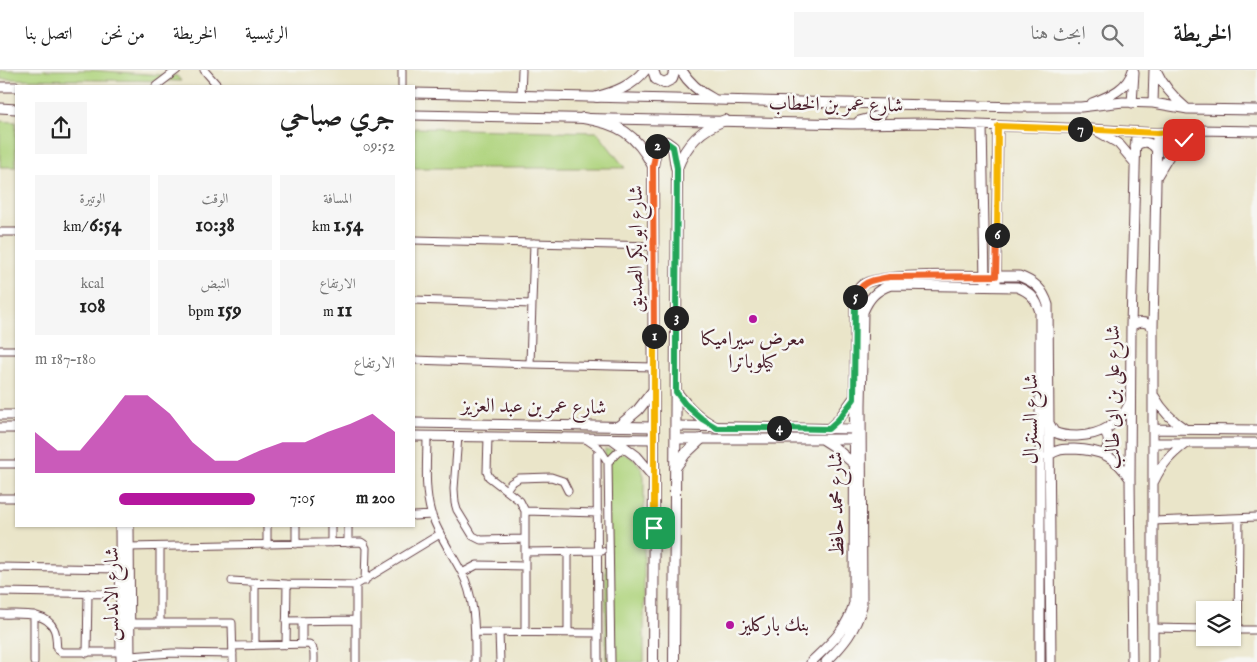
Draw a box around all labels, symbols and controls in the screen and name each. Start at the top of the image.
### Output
search box [794,12,1144,57]
text: الخريطة [1174,19,1232,50]
icon: search [1098,21,1126,49]
text: ابحث هنا [1031,22,1086,46]
text: اتصل بنا [25,23,72,46]
text: من نحن [100,23,145,46]
text: الخريطة [173,23,217,46]
text: الرئيسية [245,23,288,46]
street label: شارع عمر بن الخطاب [768,91,904,123]
text: جري صباحي [280,100,395,135]
button: share [35,102,87,154]
pin: 7 [1068,116,1092,142]
pin [1163,119,1205,161]
text: 7 [1077,120,1084,138]
icon: check [1170,126,1198,154]
pin: 2 [644,134,670,158]
text: 09:52 [363,137,395,157]
text: 2 [654,137,661,155]
street label: شارع ابو بكر الصديق [624,185,653,313]
text: الوتيرة [79,190,105,208]
text: الوقت [202,190,228,208]
text: المسافة [323,190,352,208]
text: 6:54 [89,212,122,239]
text: 10:38 [195,212,235,239]
text: 1.54 [333,212,363,239]
text: /km [63,218,89,236]
text: km [312,218,333,236]
pin: 6 [984,222,1010,248]
text: 6 [995,226,1000,244]
text: kcal [81,275,104,293]
text: النبض [201,275,229,293]
text: الارتفاع [320,275,356,293]
pin: 5 [842,284,868,310]
text: 5 [853,288,858,306]
text: 108 [79,293,105,320]
text: 159 [217,297,242,324]
text: 11 [337,297,352,324]
text: bpm [188,303,217,321]
text: m [323,303,337,321]
pin: 3 [664,306,688,330]
text: 3 [674,309,679,327]
marker: معرض سيراميكا كيلوباترا [747,313,759,325]
pin: 1 [642,324,666,348]
street label: شارع على بن ابى طالب [1101,325,1130,469]
text: 1 [652,327,657,345]
place label: معرض سيراميكا كيلوباترا [701,327,805,375]
text: 180–187 m [35,350,96,370]
text: الارتفاع [353,354,395,374]
street label: شارع السنترال [1019,374,1048,464]
street label: شارع عمر بن عبد العزيز [459,393,607,425]
pin: 4 [766,416,792,440]
text: 4 [776,419,783,437]
street label: شارع محمد حافظ [824,451,854,557]
text: 7:05 [290,489,315,509]
text: 200 m [356,489,395,509]
pin [633,507,675,549]
icon: arrive [640,514,668,542]
street label: شارع الاندلس [100,547,129,641]
map controls [1196,601,1241,646]
button: layers [1196,601,1241,646]
place label: بنك باركليز [738,613,809,638]
marker: بنك باركليز [724,619,736,631]

